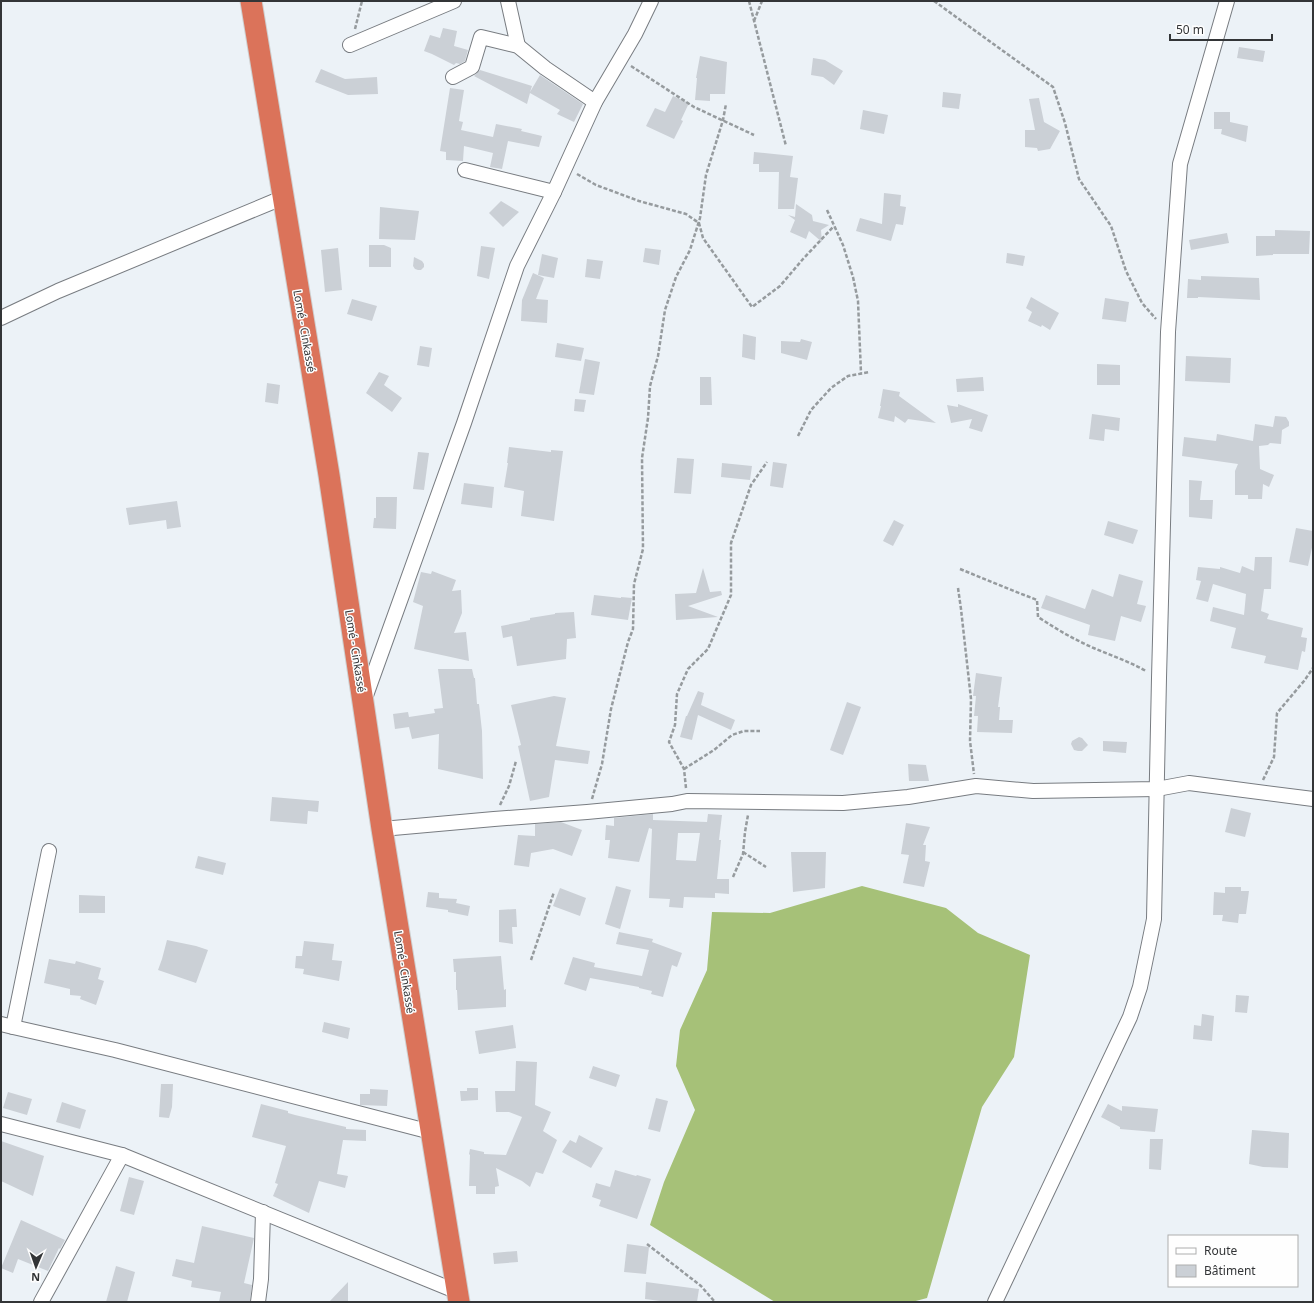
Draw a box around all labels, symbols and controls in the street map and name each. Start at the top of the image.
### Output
scale bar [1170,16,1272,42]
text: 50 m [1176,21,1204,38]
street label: Lomé - Cinkassé [290,289,320,373]
street label: Lomé - Cinkassé [342,609,370,693]
street label: Lomé - Cinkassé [391,930,419,1014]
legend [1168,1235,1298,1287]
text: Route [1204,1242,1237,1259]
north arrow [16,1247,56,1287]
text: Bâtiment [1204,1262,1256,1279]
text: N [31,1270,40,1285]

